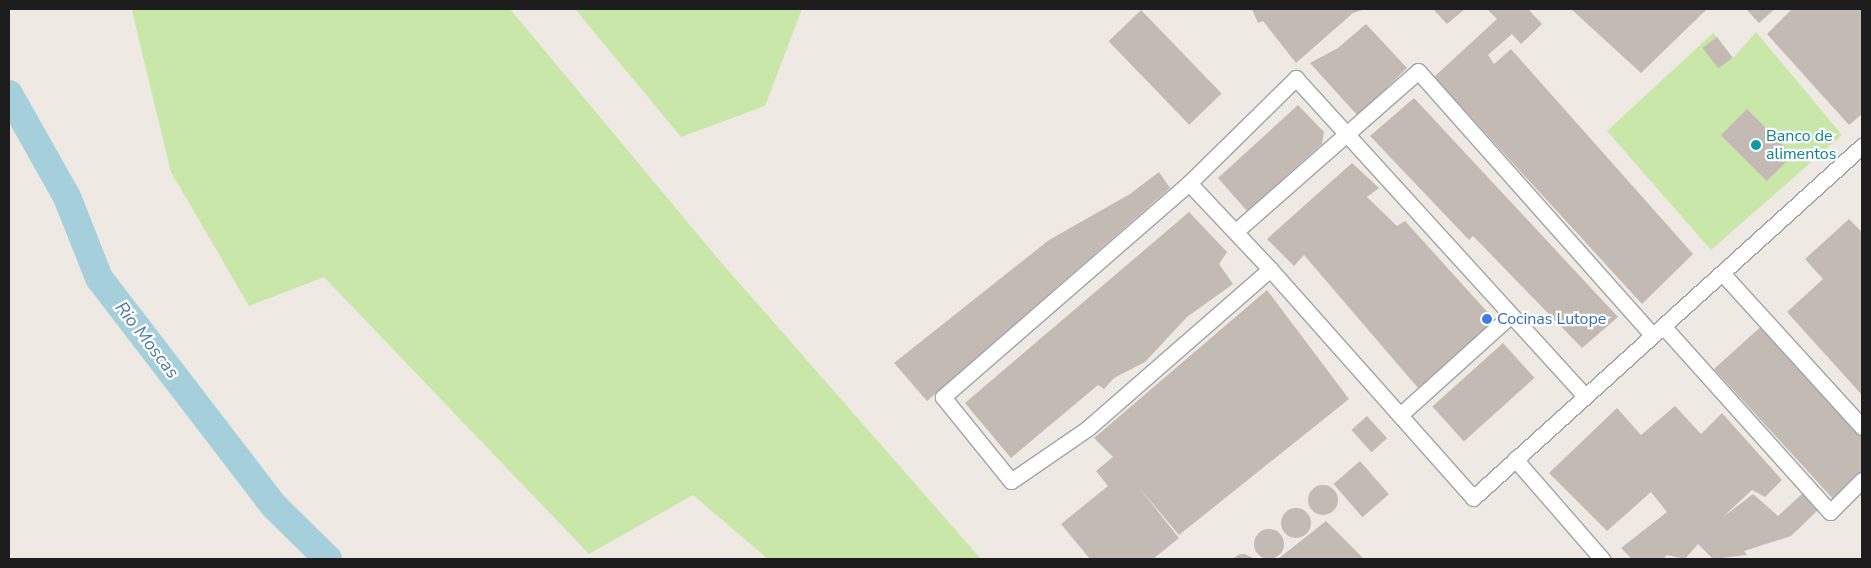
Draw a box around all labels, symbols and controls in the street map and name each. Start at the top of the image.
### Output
place label: Banco de alimentos [1766,126,1836,164]
marker: Banco de alimentos [1750,139,1762,151]
water label: Rio Moscas [110,297,184,383]
place label: Cocinas Lutope [1497,309,1606,329]
marker: Cocinas Lutope [1481,313,1493,325]

